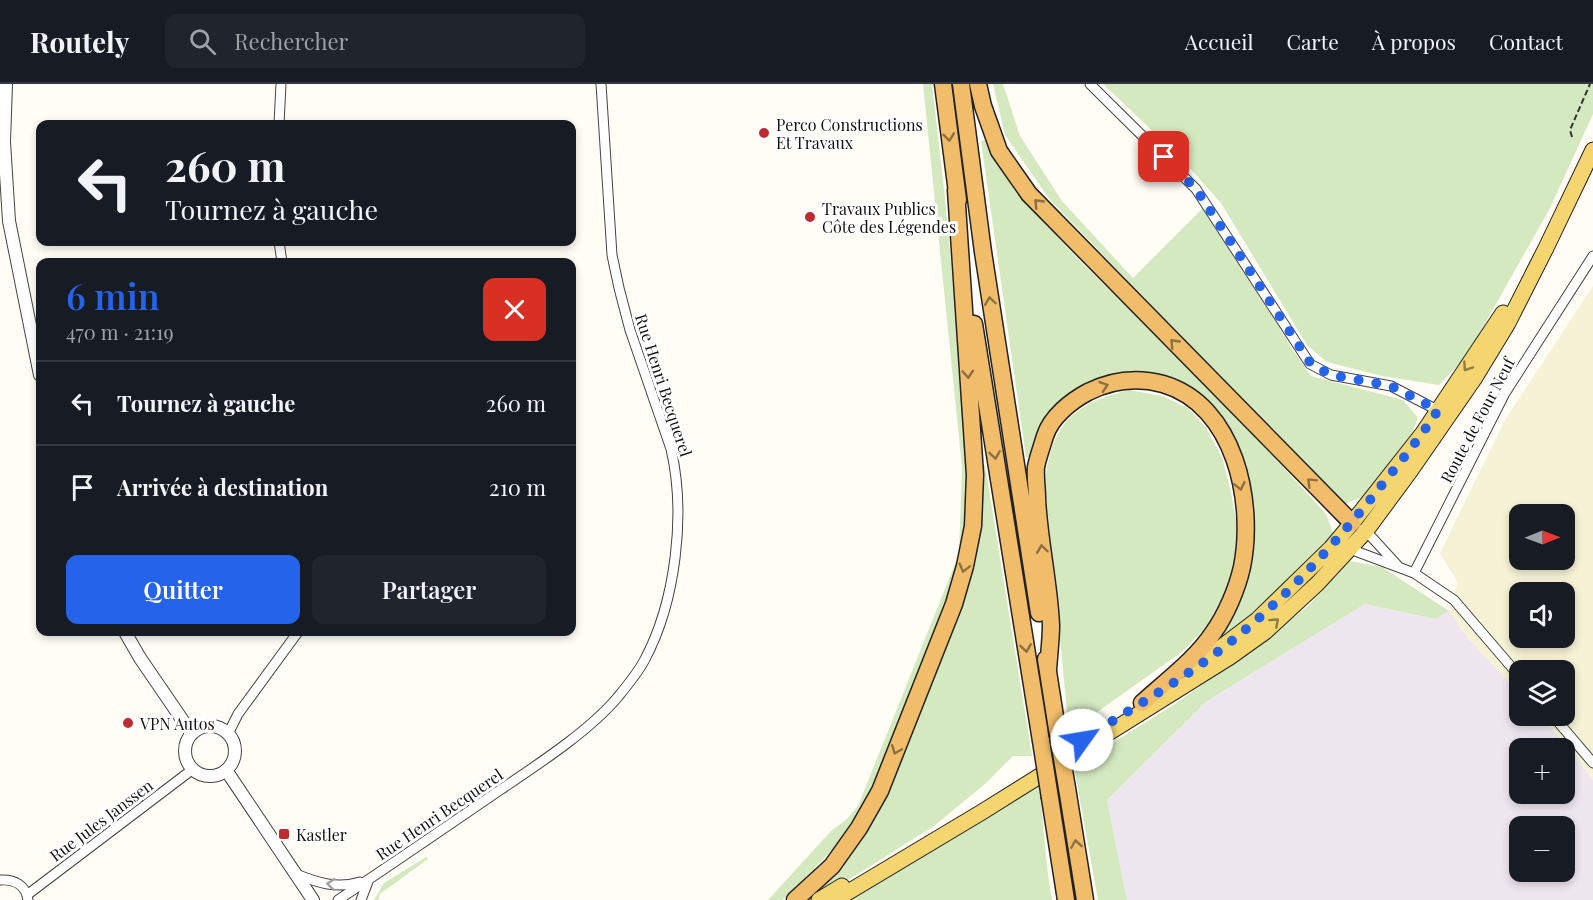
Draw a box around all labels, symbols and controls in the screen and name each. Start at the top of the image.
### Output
search box [165,14,585,68]
text: Routely [30,23,129,60]
icon: search [186,25,219,58]
text: Rechercher [234,26,348,56]
text: Accueil [1185,27,1253,55]
text: Carte [1286,27,1339,55]
text: À propos [1372,27,1456,55]
text: Contact [1489,27,1563,55]
place label: Perco Constructions Et Travaux [776,114,923,153]
marker: Perco Constructions Et Travaux [757,126,771,140]
pin [1138,131,1189,182]
one-way arrow [943,132,955,141]
text: 260 m [165,137,285,193]
icon: arrive [1147,140,1180,173]
icon: left [66,144,144,222]
text: Tournez à gauche [165,191,378,227]
place label: Travaux Publics Côte des Légendes [822,198,956,237]
one-way arrow [1034,200,1045,210]
marker: Travaux Publics Côte des Légendes [803,210,817,224]
text: 6 min [66,271,160,319]
button: close [483,278,546,341]
one-way arrow [985,296,997,305]
street label: Rue Henri Becquerel [631,311,697,459]
text: 470 m · 21:19 [66,318,174,345]
one-way arrow [1171,339,1182,350]
street label: Route de Four Neuf [1435,352,1520,486]
one-way arrow [1463,360,1474,371]
one-way arrow [961,369,974,378]
one-way arrow [1099,380,1109,393]
icon: left [66,387,99,420]
text: Tournez à gauche [117,388,295,418]
text: 260 m [486,388,546,418]
one-way arrow [989,451,1001,460]
icon: arrive [66,471,99,504]
text: Arrivée à destination [117,472,328,502]
text: 210 m [489,472,546,502]
one-way arrow [1307,478,1318,488]
one-way arrow [1233,480,1246,490]
north arrow [1509,504,1575,570]
map controls [1509,504,1575,882]
one-way arrow [1036,544,1049,553]
button: Quitter [66,555,300,624]
button: Partager [312,555,546,624]
one-way arrow [959,562,972,572]
button: sound [1509,582,1575,648]
one-way arrow [1268,619,1279,630]
one-way arrow [1019,643,1031,653]
button: layers [1509,660,1575,726]
position arrow [1050,708,1114,772]
place label: VPN Autos [139,713,215,734]
marker: VPN Autos [121,716,135,730]
button: + [1509,738,1575,804]
one-way arrow [891,744,903,755]
street label: Rue Henri Becquerel [371,763,507,864]
street label: Rue Jules Janssen [45,774,157,866]
button: − [1509,816,1575,882]
place label: Kastler [296,824,347,845]
marker: Kastler [277,827,291,841]
one-way arrow [1070,839,1083,849]
one-way arrow [327,878,336,891]

